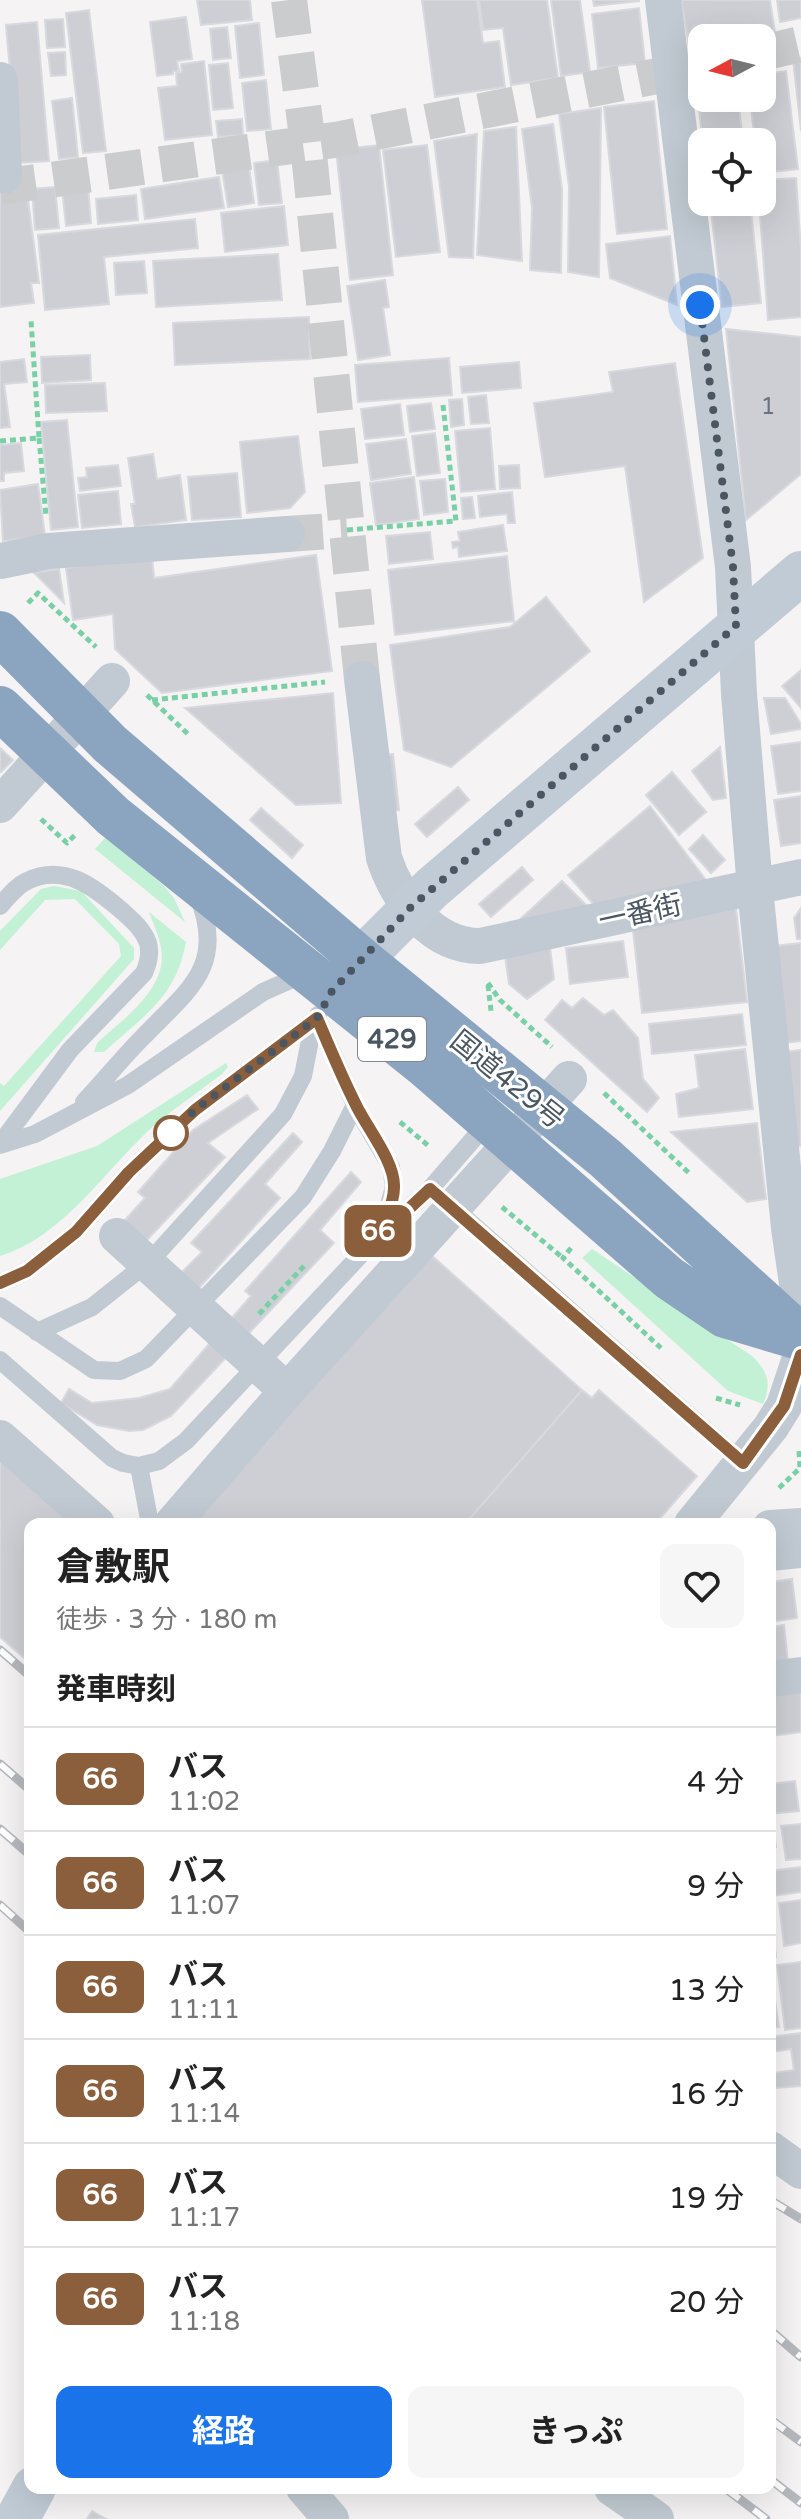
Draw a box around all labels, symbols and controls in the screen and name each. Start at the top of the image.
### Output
north arrow [688,24,776,112]
map controls [688,24,776,216]
button: locate [688,128,776,216]
your location [680,285,720,325]
house number: 1 [760,392,776,421]
street label: 一番街 [596,888,685,938]
road number: 429 [358,1017,426,1061]
street label: 国道429号 [444,1024,571,1136]
unlabelled marker [154,1116,188,1150]
line badge: 66 [342,1205,414,1257]
text: 66 [360,1214,396,1248]
button: heart [660,1544,744,1628]
text: 倉敷駅 [56,1545,170,1591]
text: 徒歩 · 3 分 · 180 m [56,1604,277,1635]
text: 発車時刻 [56,1671,176,1708]
text: バス [168,1749,228,1786]
text: 66 [82,1762,118,1796]
text: 4 分 [687,1764,744,1801]
text: 11:02 [168,1786,240,1817]
text: バス [168,1853,228,1890]
text: 66 [82,1866,118,1900]
text: 9 分 [687,1868,744,1905]
text: 11:07 [168,1890,240,1921]
text: バス [168,1957,228,1994]
text: 66 [82,1970,118,2004]
text: 13 分 [669,1972,744,2009]
text: 11:11 [168,1994,240,2025]
text: バス [168,2061,228,2098]
text: 66 [82,2074,118,2108]
text: 16 分 [669,2076,744,2113]
text: 11:14 [168,2098,240,2129]
text: バス [168,2165,228,2202]
text: 66 [82,2178,118,2212]
text: 19 分 [669,2180,744,2217]
text: 11:17 [168,2202,240,2233]
text: バス [168,2269,228,2306]
text: 66 [82,2282,118,2316]
text: 20 分 [669,2284,744,2321]
text: 11:18 [168,2306,240,2337]
button: 経路 [56,2386,392,2478]
button: きっぷ [408,2386,744,2478]

